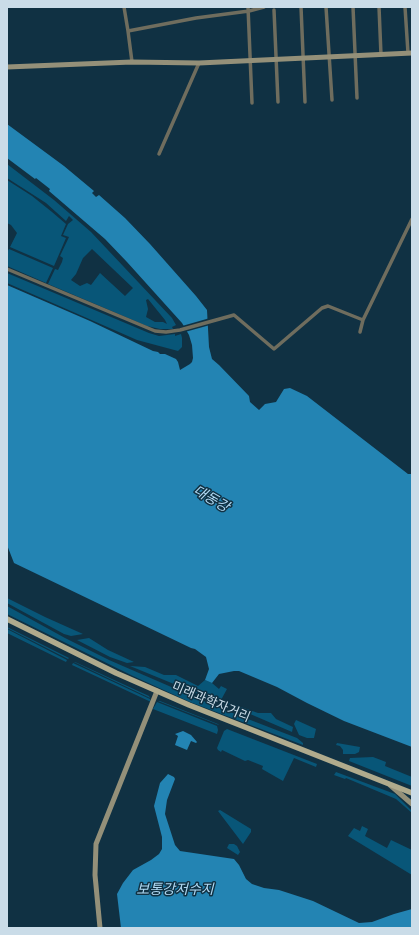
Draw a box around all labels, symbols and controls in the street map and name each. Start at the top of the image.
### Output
water label: 대동강 [190,482,232,516]
street label: 미래과학자거리 [169,678,253,726]
water label: 보통강저수지 [136,882,214,898]

